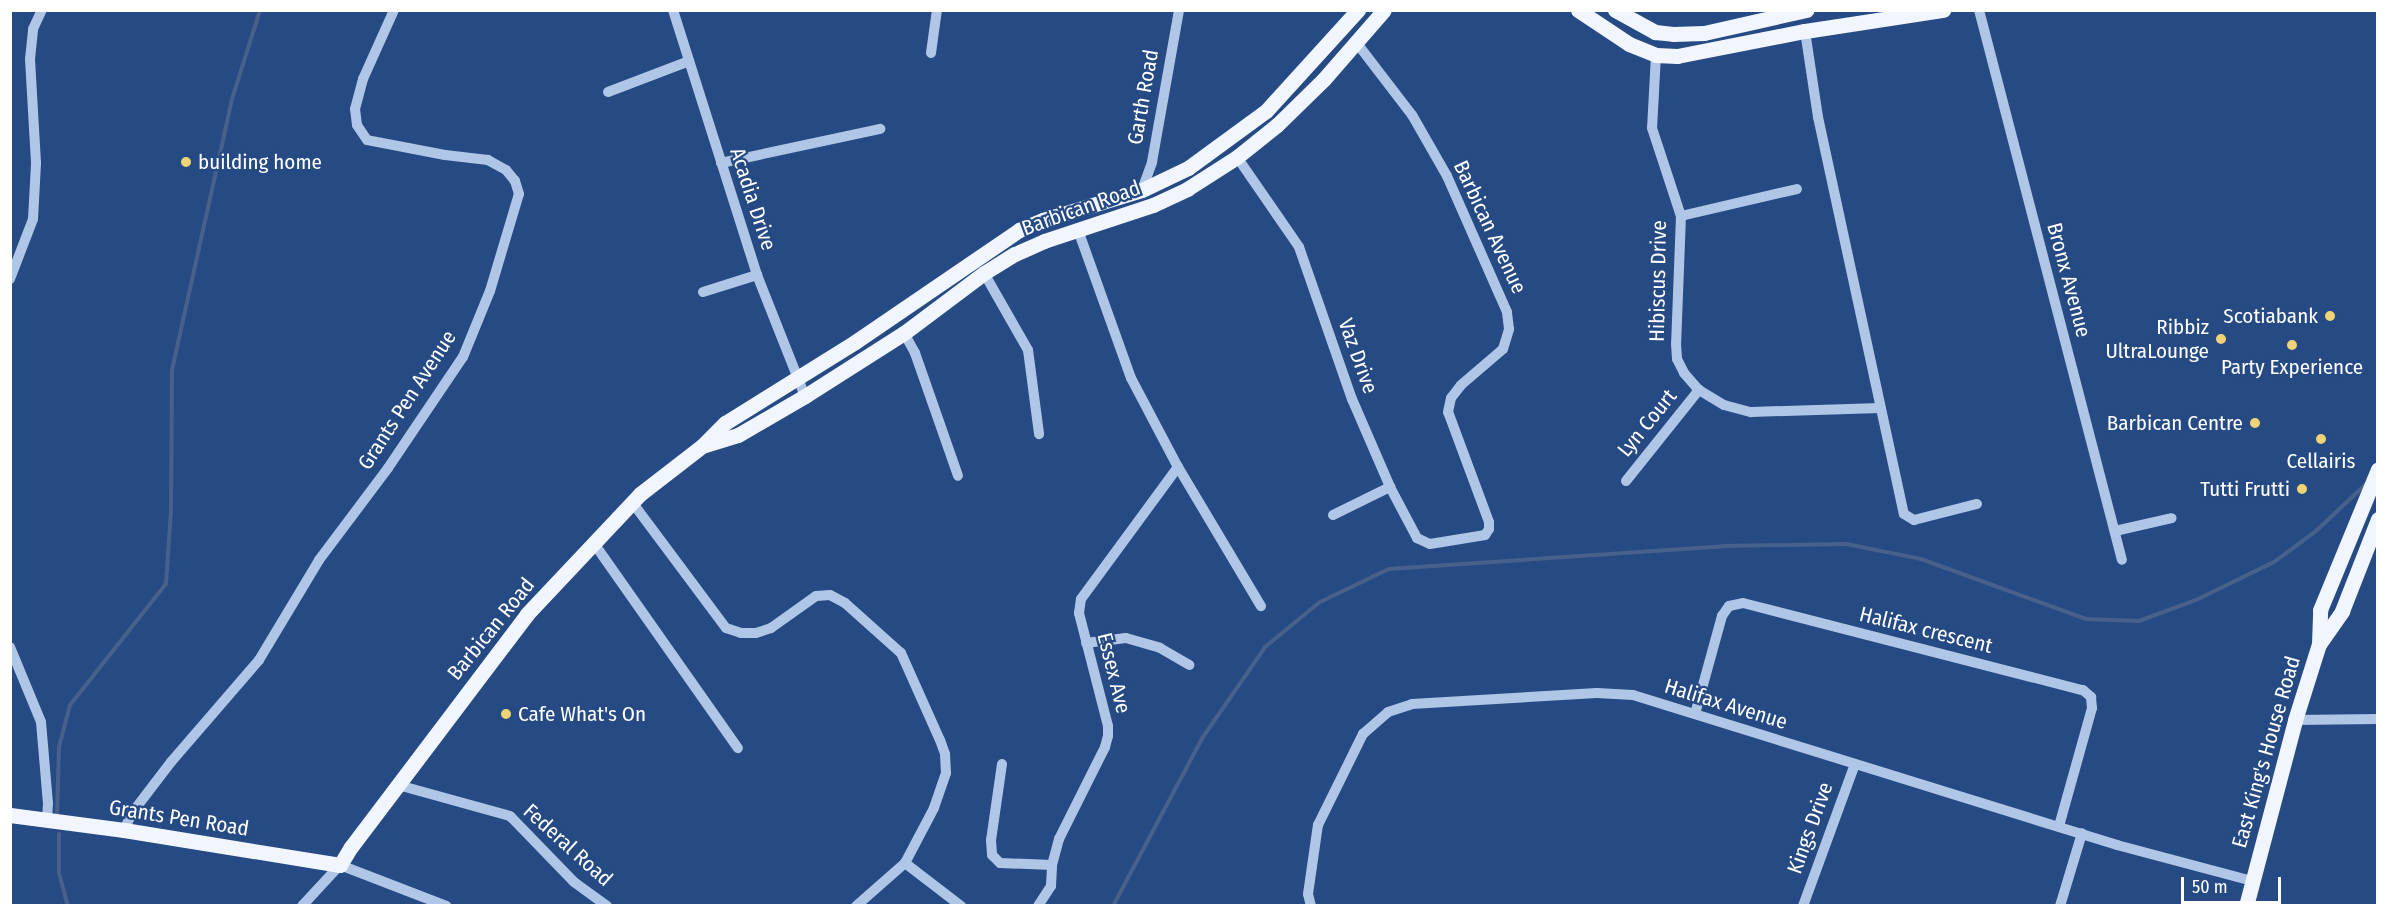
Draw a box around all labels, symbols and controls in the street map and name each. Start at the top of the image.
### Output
street label: Garth Road [1122,48,1164,146]
street label: Acadia Drive [725,145,781,253]
place label: building home [198,149,322,175]
marker: building home [179,155,193,169]
street label: Barbican Avenue [1448,157,1532,297]
street label: Barbican Road [1018,175,1144,241]
street label: Hibiscus Drive [1644,220,1672,342]
street label: Bronx Avenue [2042,220,2096,340]
place label: Scotiabank [2223,303,2318,329]
marker: Scotiabank [2323,309,2337,323]
place label: Ribbiz UltraLounge [2105,314,2209,364]
street label: Vaz Drive [1333,315,1383,397]
street label: Grants Pen Avenue [353,326,461,474]
marker: Ribbiz UltraLounge [2214,332,2228,346]
marker: Party Experience [2285,338,2299,352]
place label: Party Experience [2221,354,2363,380]
street label: Lyn Court [1612,384,1682,462]
place label: Barbican Centre [2107,410,2243,436]
marker: Barbican Centre [2248,416,2262,430]
marker: Cellairis [2314,432,2328,446]
place label: Cellairis [2287,448,2355,474]
place label: Tutti Frutti [2200,476,2290,502]
marker: Tutti Frutti [2295,482,2309,496]
street label: Barbican Road [442,573,540,685]
street label: Halifax crescent [1857,601,1995,659]
street label: Essex Ave [1092,630,1136,716]
street label: East King's House Road [2227,653,2305,851]
street label: Halifax Avenue [1662,673,1790,735]
place label: Cafe What's On [518,701,646,727]
marker: Cafe What's On [499,707,513,721]
street label: Kings Drive [1782,779,1838,877]
street label: Grants Pen Road [107,795,251,841]
street label: Federal Road [518,798,618,892]
scale bar [2184,865,2284,903]
text: 50 m [2192,876,2228,898]

